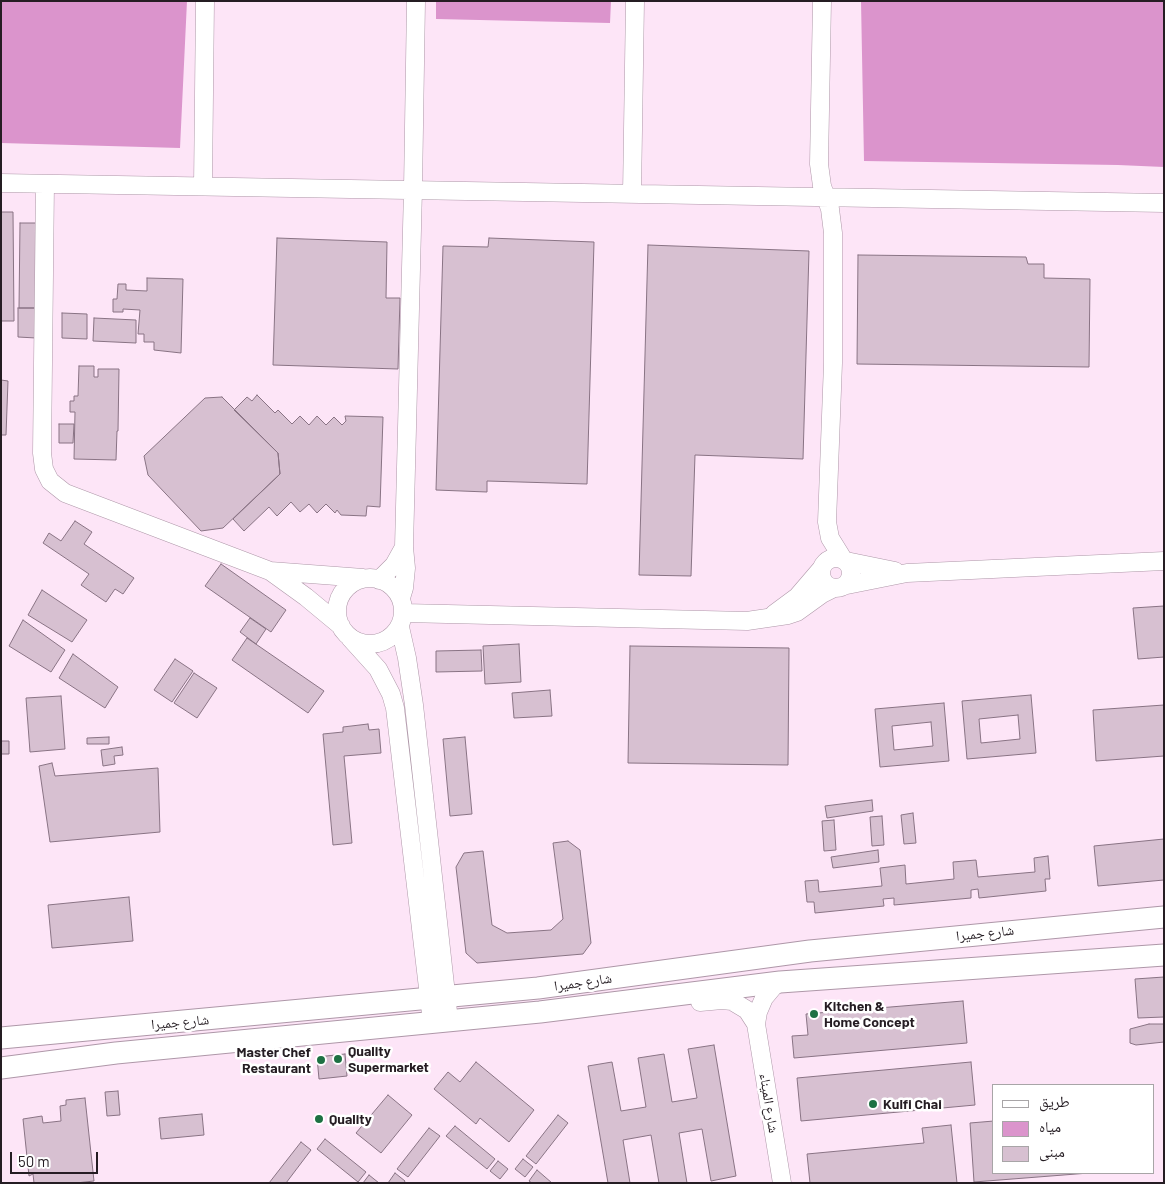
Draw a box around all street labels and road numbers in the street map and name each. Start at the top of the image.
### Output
street label: شارع جميرا [955,922,1015,944]
street label: شارع جميرا [553,970,613,994]
street label: شارع جميرا [150,1011,210,1033]
street label: شارع الميناء [756,1072,782,1134]

